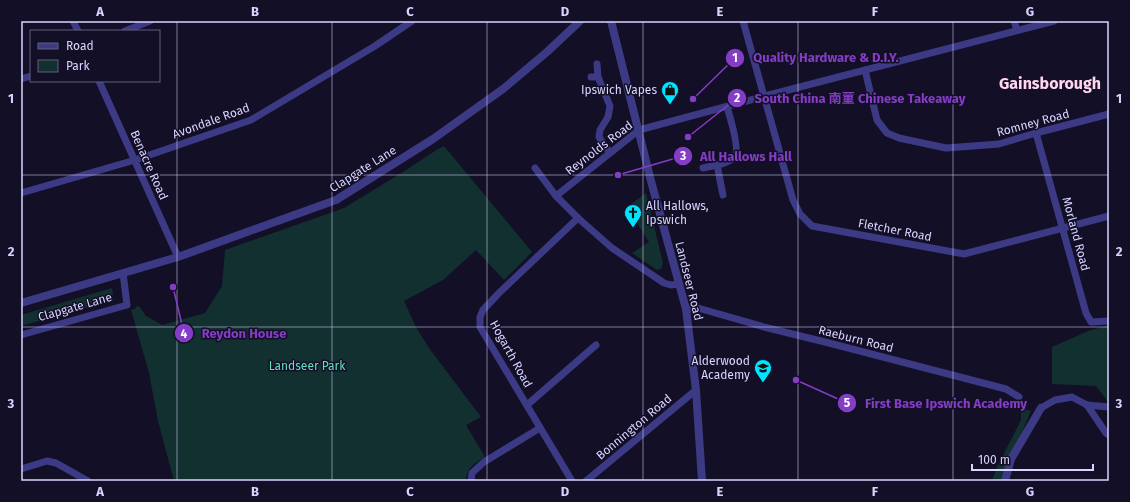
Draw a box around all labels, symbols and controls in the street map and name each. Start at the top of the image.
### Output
text: A [95,4,104,19]
text: B [251,4,259,19]
text: C [406,4,414,19]
text: D [561,4,570,19]
text: E [717,4,724,19]
text: F [872,4,879,19]
text: G [1026,4,1034,19]
legend [30,30,160,82]
text: Road [66,39,94,53]
callout: Quality Hardware & D.I.Y. [725,45,907,70]
text: Quality Hardware & D.I.Y. [753,50,899,65]
text: 1 [732,51,738,65]
text: Park [66,59,90,73]
district label: Gainsborough [999,74,1101,93]
shop icon: Ipswich Vapes [660,80,680,105]
place label: Ipswich Vapes [581,83,657,97]
callout: South China 南菫 Chinese Takeaway [727,86,974,111]
text: 1 [8,91,14,106]
text: 2 [734,91,740,105]
text: South China 南菫 Chinese Takeaway [755,91,966,106]
text: 1 [1116,91,1122,106]
street label: Avondale Road [170,101,252,141]
street label: Romney Road [995,107,1071,139]
street label: Reynolds Road [563,118,635,178]
street label: Benacre Road [127,128,171,202]
street label: Clapgate Lane [327,143,399,195]
callout: All Hallows Hall [673,144,800,169]
text: 3 [679,149,686,163]
text: All Hallows Hall [699,149,792,164]
street label: Morland Road [1059,195,1093,273]
place label: All Hallows, Ipswich [646,199,709,227]
church icon: All Hallows, Ipswich [623,203,643,228]
street label: Fletcher Road [857,216,933,244]
street label: Landseer Road [672,240,706,322]
text: 2 [8,244,15,259]
text: 2 [1116,244,1123,259]
street label: Clapgate Lane [36,290,114,324]
street label: Hogarth Road [487,318,535,390]
callout: Reydon House [174,321,294,346]
street label: Raeburn Road [817,323,895,355]
text: Reydon House [202,326,286,341]
text: 4 [181,327,188,341]
place label: Alderwood Academy [692,354,750,382]
school or university icon: Alderwood Academy [753,358,773,383]
park label: Landseer Park [269,359,346,373]
street label: Bonnington Road [593,391,675,463]
callout: First Base Ipswich Academy [837,391,1035,416]
text: 3 [7,396,15,411]
text: 5 [844,396,851,410]
text: First Base Ipswich Academy [865,396,1027,411]
text: 3 [1115,396,1123,411]
scale bar [972,446,1093,472]
text: 100 m [978,453,1010,467]
text: A [95,484,104,499]
text: B [251,484,259,499]
text: C [406,484,414,499]
text: D [561,484,570,499]
text: E [717,484,724,499]
text: F [872,484,879,499]
text: G [1026,484,1034,499]

